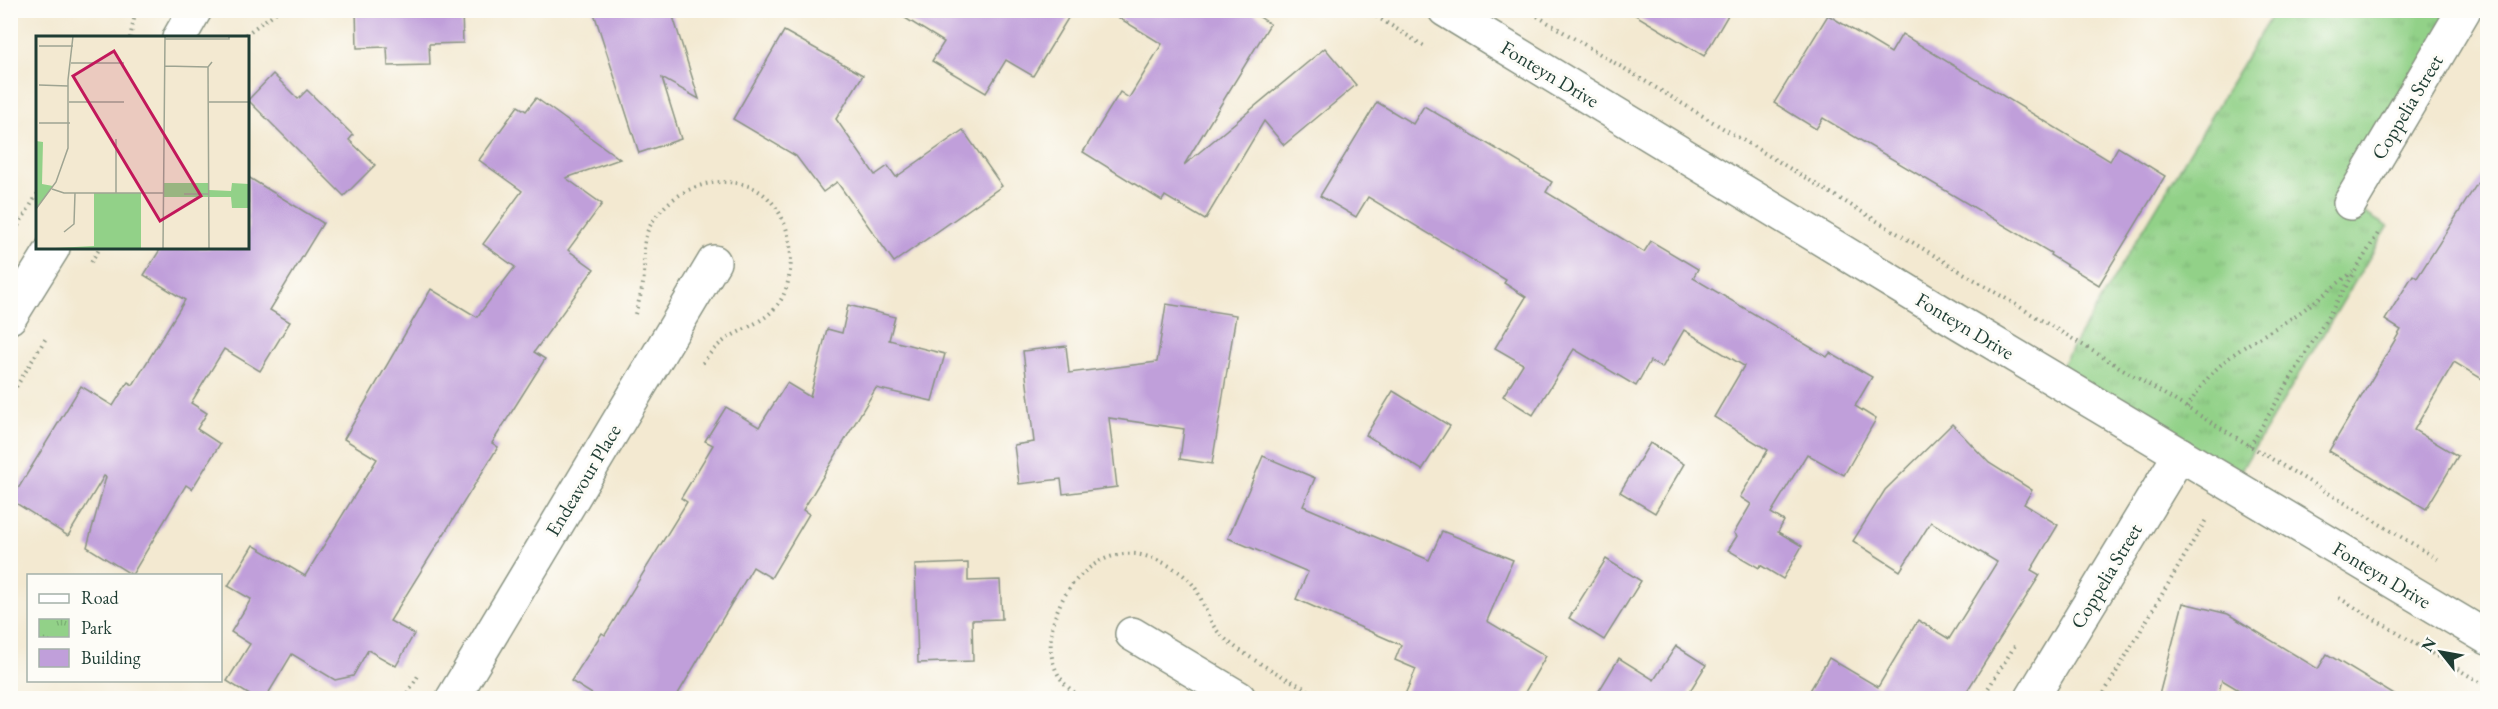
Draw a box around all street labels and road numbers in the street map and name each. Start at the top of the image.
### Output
street label: Fonteyn Drive [1496,34,1604,114]
street label: Coppelia Street [2365,49,2449,164]
street label: Fonteyn Drive [1911,286,2019,366]
street label: Endeavour Place [539,419,627,541]
street label: Coppelia Street [2064,518,2148,633]
street label: Fonteyn Drive [2328,535,2436,615]

